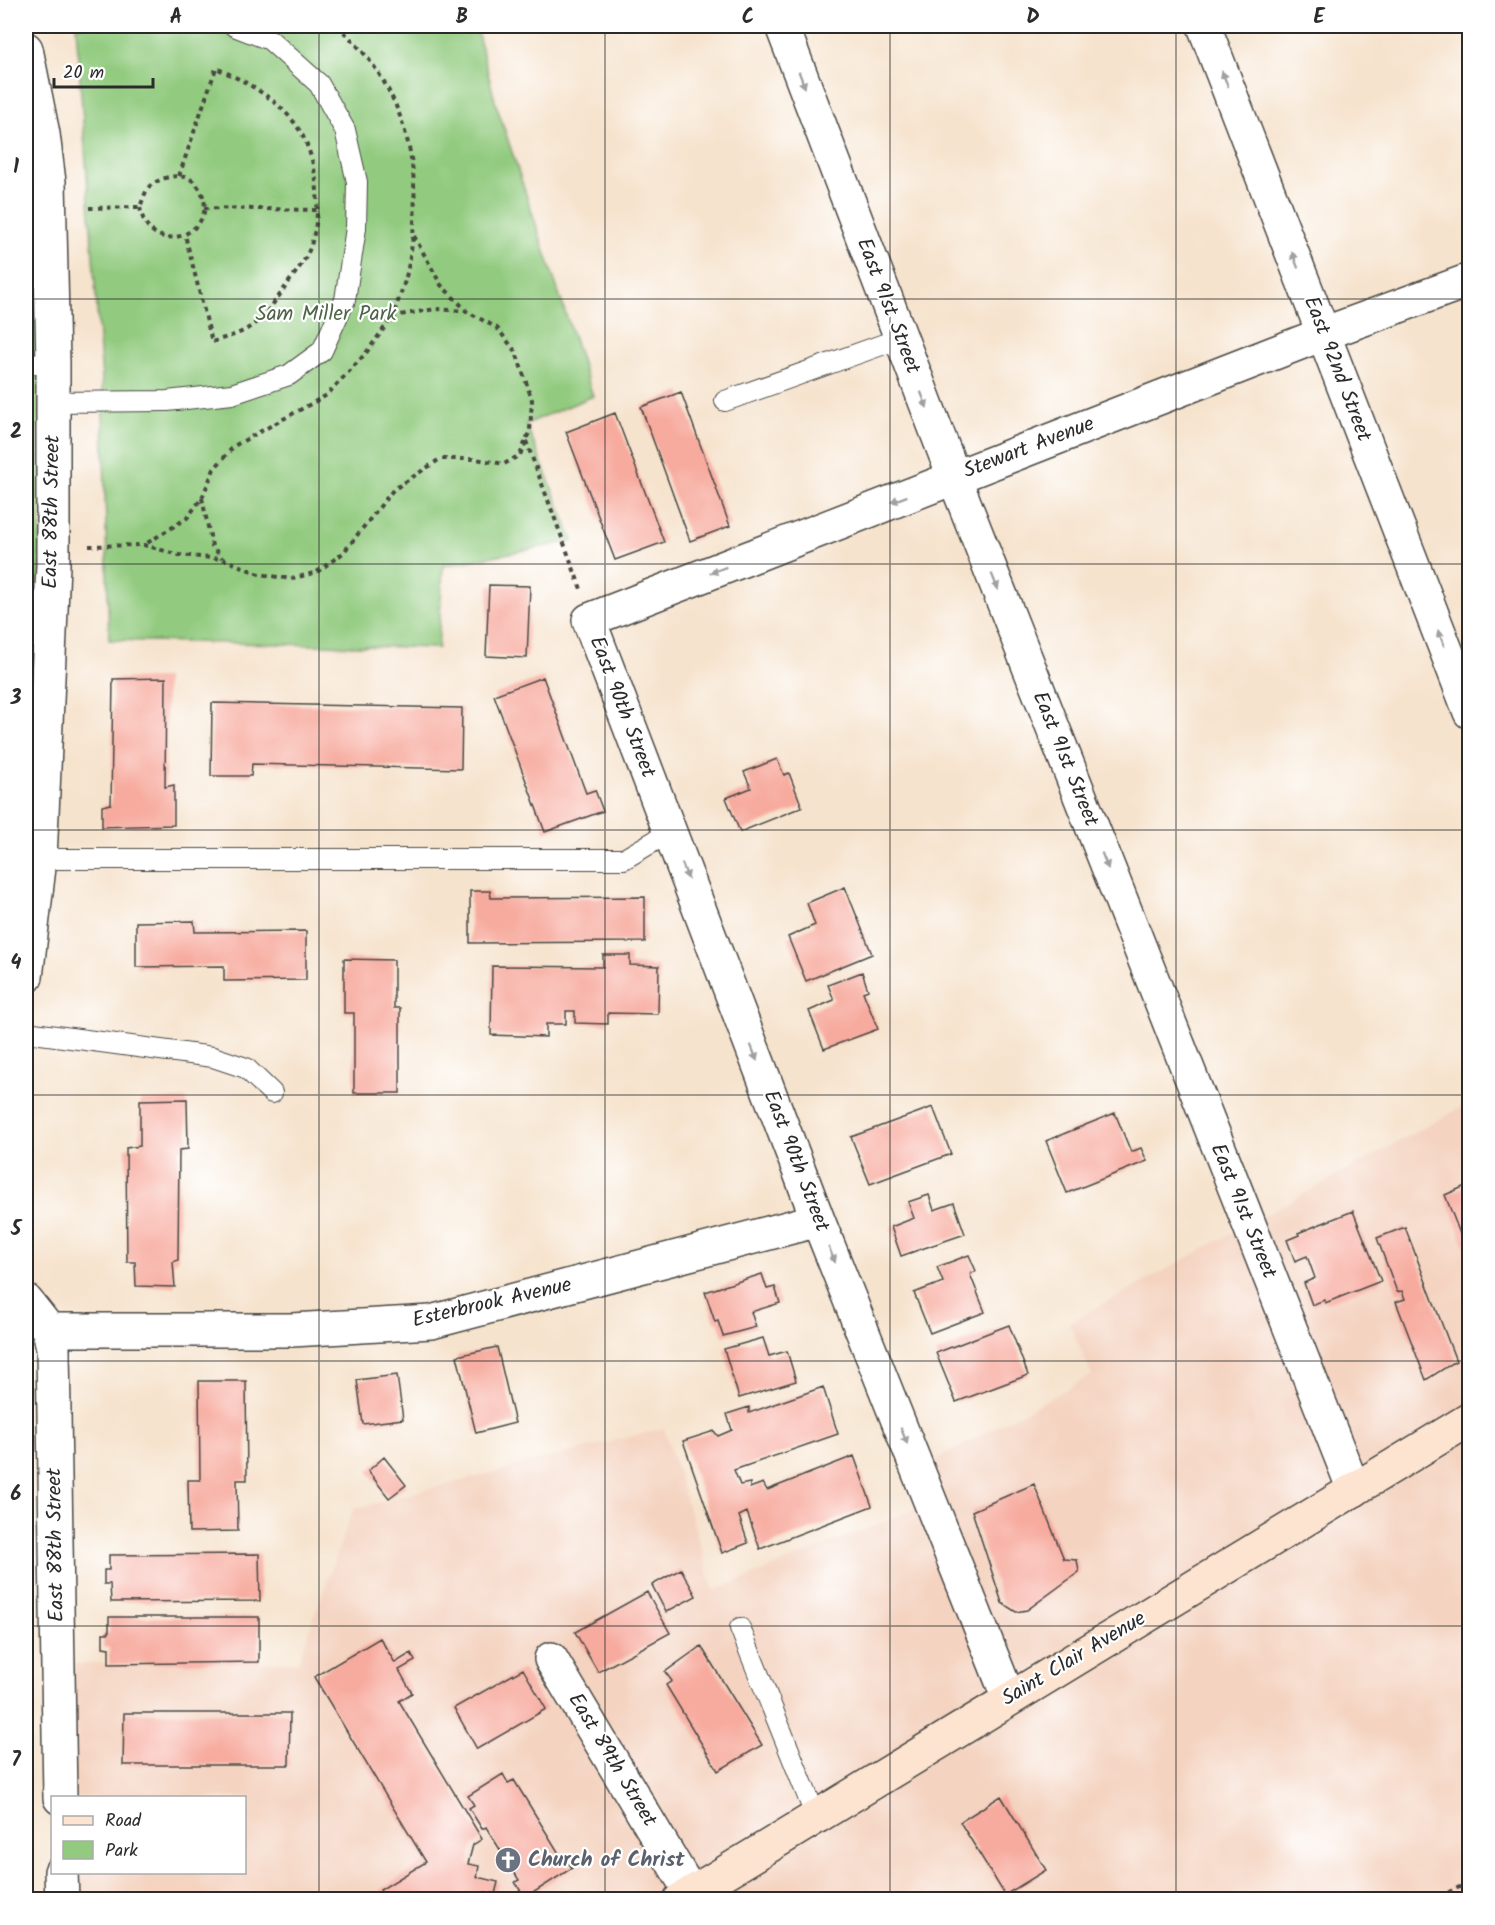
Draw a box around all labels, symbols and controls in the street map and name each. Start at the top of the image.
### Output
text: A [170,2,182,34]
text: B [456,2,468,34]
text: C [742,2,754,34]
text: D [1026,2,1040,34]
text: E [1313,2,1325,34]
scale bar [54,51,153,89]
text: 20 m [63,59,104,88]
one-way arrow [1219,69,1229,87]
one-way arrow [798,71,808,89]
text: 1 [13,152,19,184]
street label: East 91st Street [847,233,929,380]
one-way arrow [1290,251,1300,269]
street label: East 92nd Street [1294,291,1380,447]
park label: Sam Miller Park [256,298,397,331]
one-way arrow [920,391,929,409]
street label: Stewart Avenue [959,408,1100,488]
text: 2 [10,417,22,449]
street label: East 88th Street [34,434,70,589]
one-way arrow [890,494,908,504]
one-way arrow [708,565,726,575]
one-way arrow [990,573,1000,591]
one-way arrow [1436,629,1445,647]
street label: East 90th Street [580,631,664,783]
text: 3 [10,683,22,715]
street label: East 91st Street [1023,686,1107,832]
one-way arrow [1100,852,1110,870]
one-way arrow [681,862,690,880]
text: 4 [11,948,22,980]
one-way arrow [750,1044,760,1062]
street label: East 90th Street [754,1085,838,1237]
street label: East 91st Street [1201,1138,1285,1284]
text: 5 [10,1214,23,1246]
one-way arrow [827,1246,837,1264]
street label: Esterbrook Avenue [409,1268,576,1337]
one-way arrow [900,1427,909,1445]
street label: East 88th Street [38,1467,74,1622]
text: 6 [11,1479,22,1511]
street label: Saint Clair Avenue [995,1602,1153,1715]
street label: East 89th Street [559,1687,666,1834]
text: 7 [11,1745,21,1777]
legend [51,1796,246,1874]
text: Road [105,1807,142,1836]
text: Park [105,1837,138,1866]
place label: Church of Christ [528,1844,685,1877]
church icon: Church of Christ [493,1845,523,1875]

